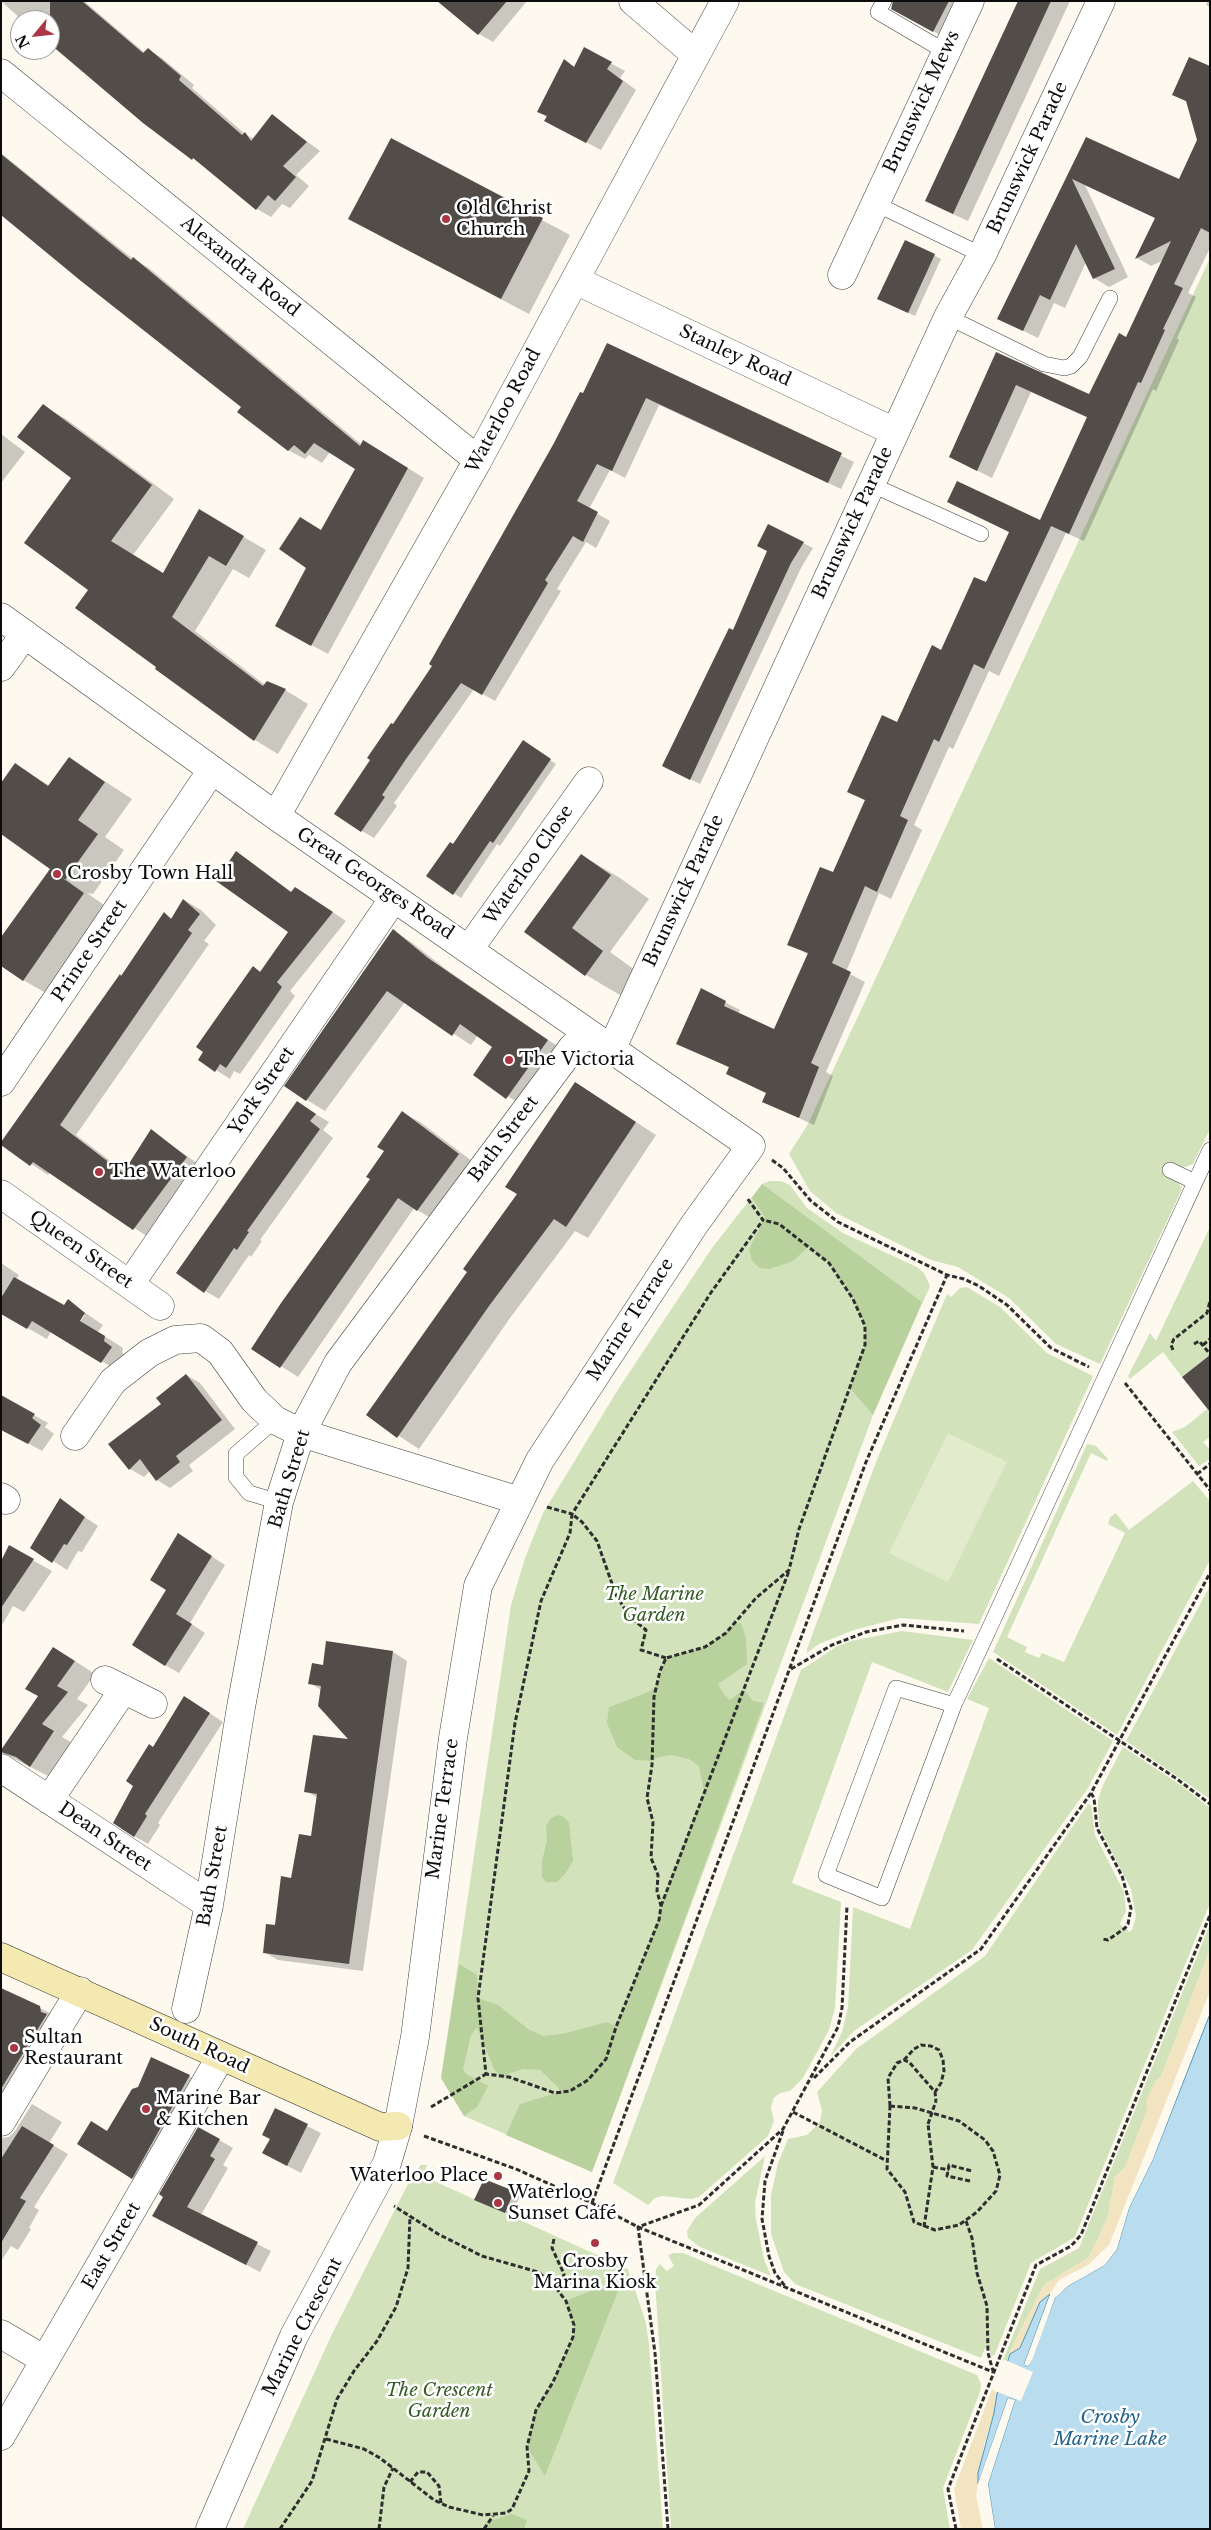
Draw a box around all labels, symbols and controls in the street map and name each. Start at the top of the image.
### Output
north arrow [10,10,60,60]
street label: Brunswick Mews [879,27,965,177]
text: N [12,32,34,52]
street label: Brunswick Parade [983,78,1073,238]
place label: Old Christ Church [456,198,552,240]
street label: Alexandra Road [176,212,304,322]
marker: Old Christ Church [440,213,452,225]
street label: Stanley Road [676,321,794,391]
street label: Waterloo Road [462,345,546,477]
street label: Brunswick Parade [808,443,898,603]
street label: Waterloo Close [480,801,578,929]
street label: Brunswick Parade [639,811,729,971]
street label: Great Georges Road [292,823,458,945]
place label: Crosby Town Hall [67,863,233,885]
marker: Crosby Town Hall [51,868,63,880]
street label: Prince Street [48,896,132,1006]
street label: York Street [224,1043,300,1139]
place label: The Victoria [519,1049,634,1071]
marker: The Victoria [503,1054,515,1066]
street label: Bath Street [465,1092,543,1186]
place label: The Waterloo [109,1161,236,1183]
marker: The Waterloo [93,1166,105,1178]
street label: Queen Street [25,1206,137,1294]
street label: Marine Terrace [583,1255,679,1385]
street label: Bath Street [265,1427,315,1531]
park label: The Marine Garden [604,1584,704,1626]
street label: Marine Terrace [422,1737,464,1881]
street label: Dean Street [54,1798,156,1876]
street label: Bath Street [193,1824,233,1928]
street label: South Road [146,2013,252,2079]
place label: Sultan Restaurant [24,2027,123,2070]
marker: Sultan Restaurant [8,2042,20,2054]
place label: Marine Bar & Kitchen [156,2088,261,2130]
marker: Marine Bar & Kitchen [140,2103,152,2115]
place label: Waterloo Place [350,2165,488,2187]
marker: Waterloo Place [492,2170,504,2182]
place label: Waterloo Sunset Café [508,2182,616,2224]
marker: Waterloo Sunset Café [492,2197,504,2209]
street label: East Street [78,2198,146,2294]
marker: Crosby Marina Kiosk [589,2237,601,2249]
place label: Crosby Marina Kiosk [533,2251,657,2294]
street label: Marine Crescent [259,2254,347,2400]
park label: The Crescent Garden [385,2380,493,2422]
water label: Crosby Marine Lake [1053,2407,1167,2451]

